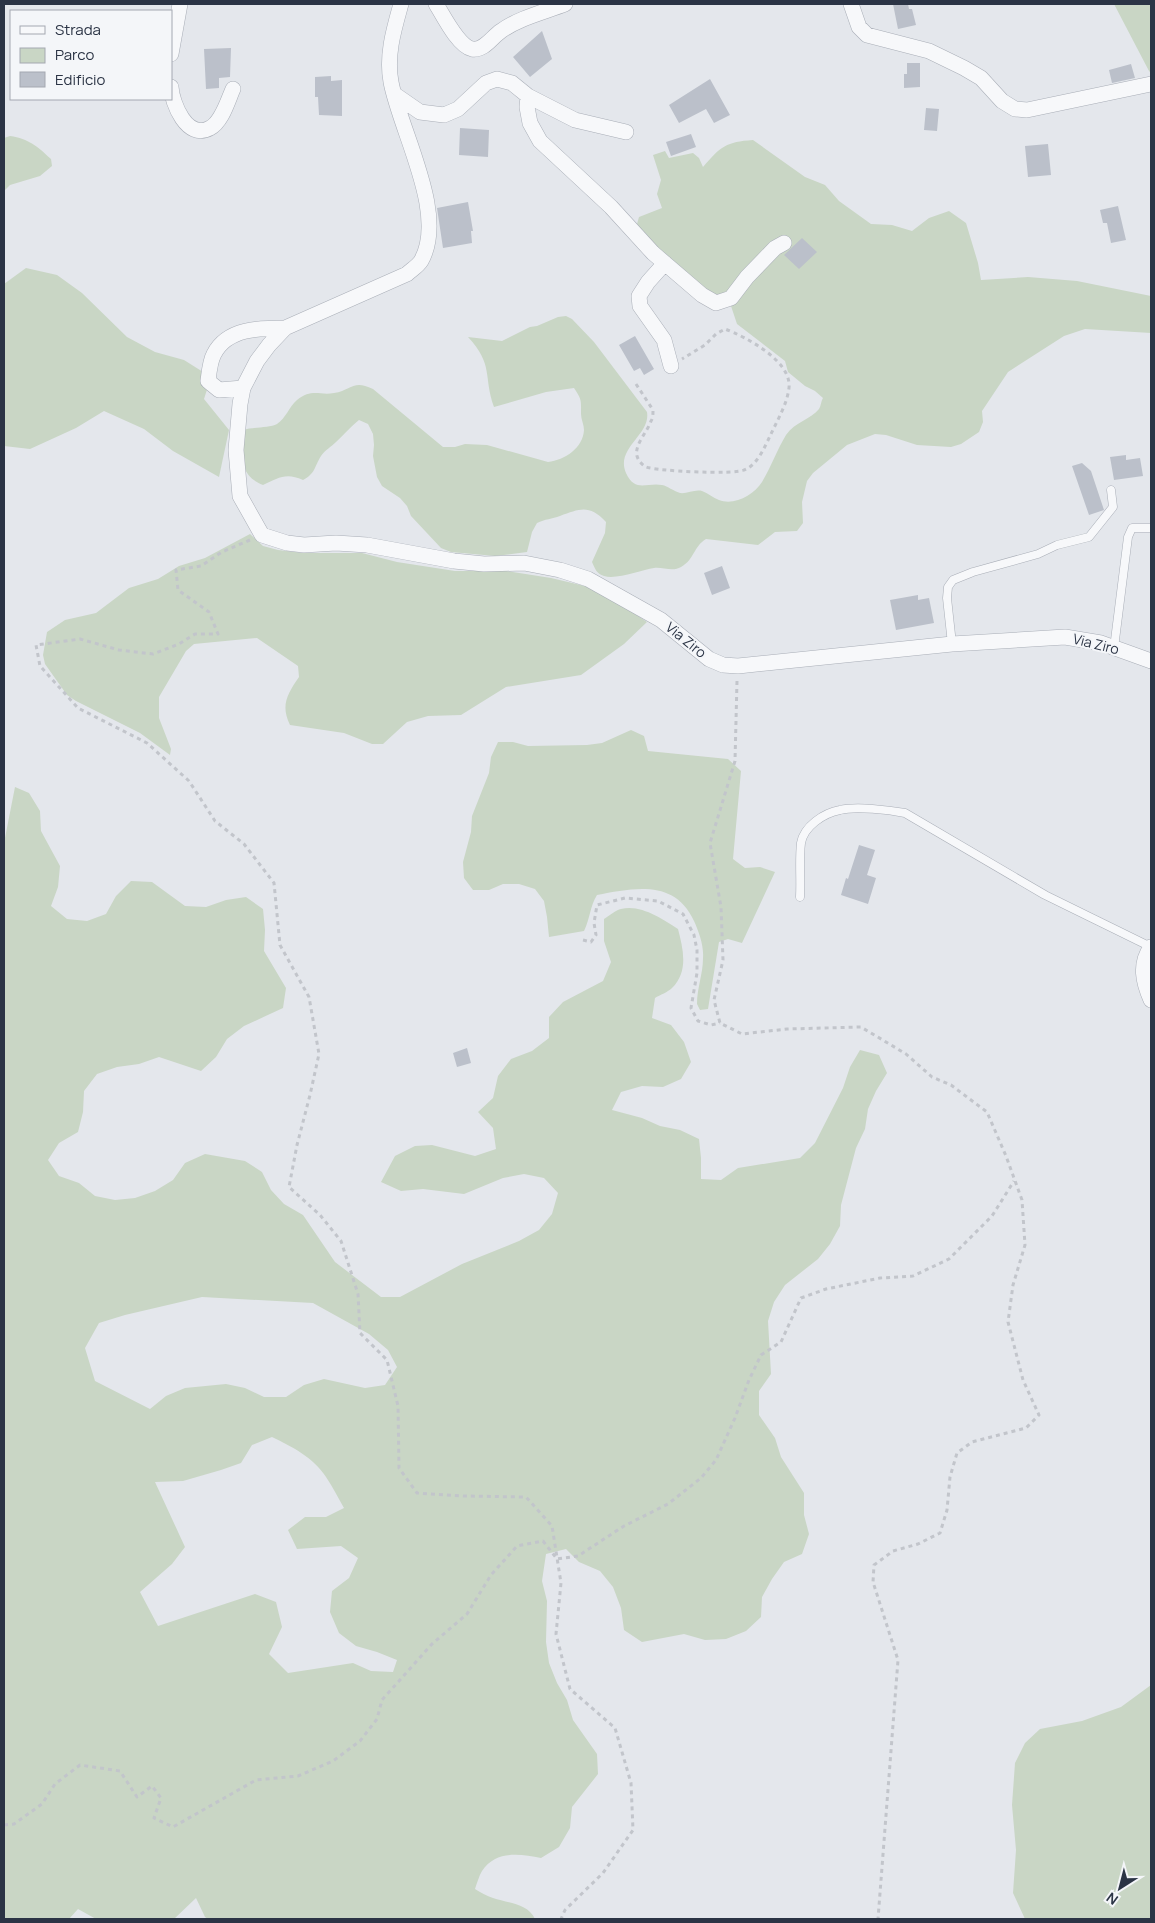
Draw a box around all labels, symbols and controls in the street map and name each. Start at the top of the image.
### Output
legend [10,10,172,100]
text: Strada [55,19,101,40]
text: Parco [55,44,94,65]
text: Edificio [55,69,106,90]
street label: Via Ziro [662,617,711,662]
street label: Via Ziro [1071,629,1121,658]
north arrow [1095,1863,1145,1913]
text: N [1102,1888,1122,1910]

